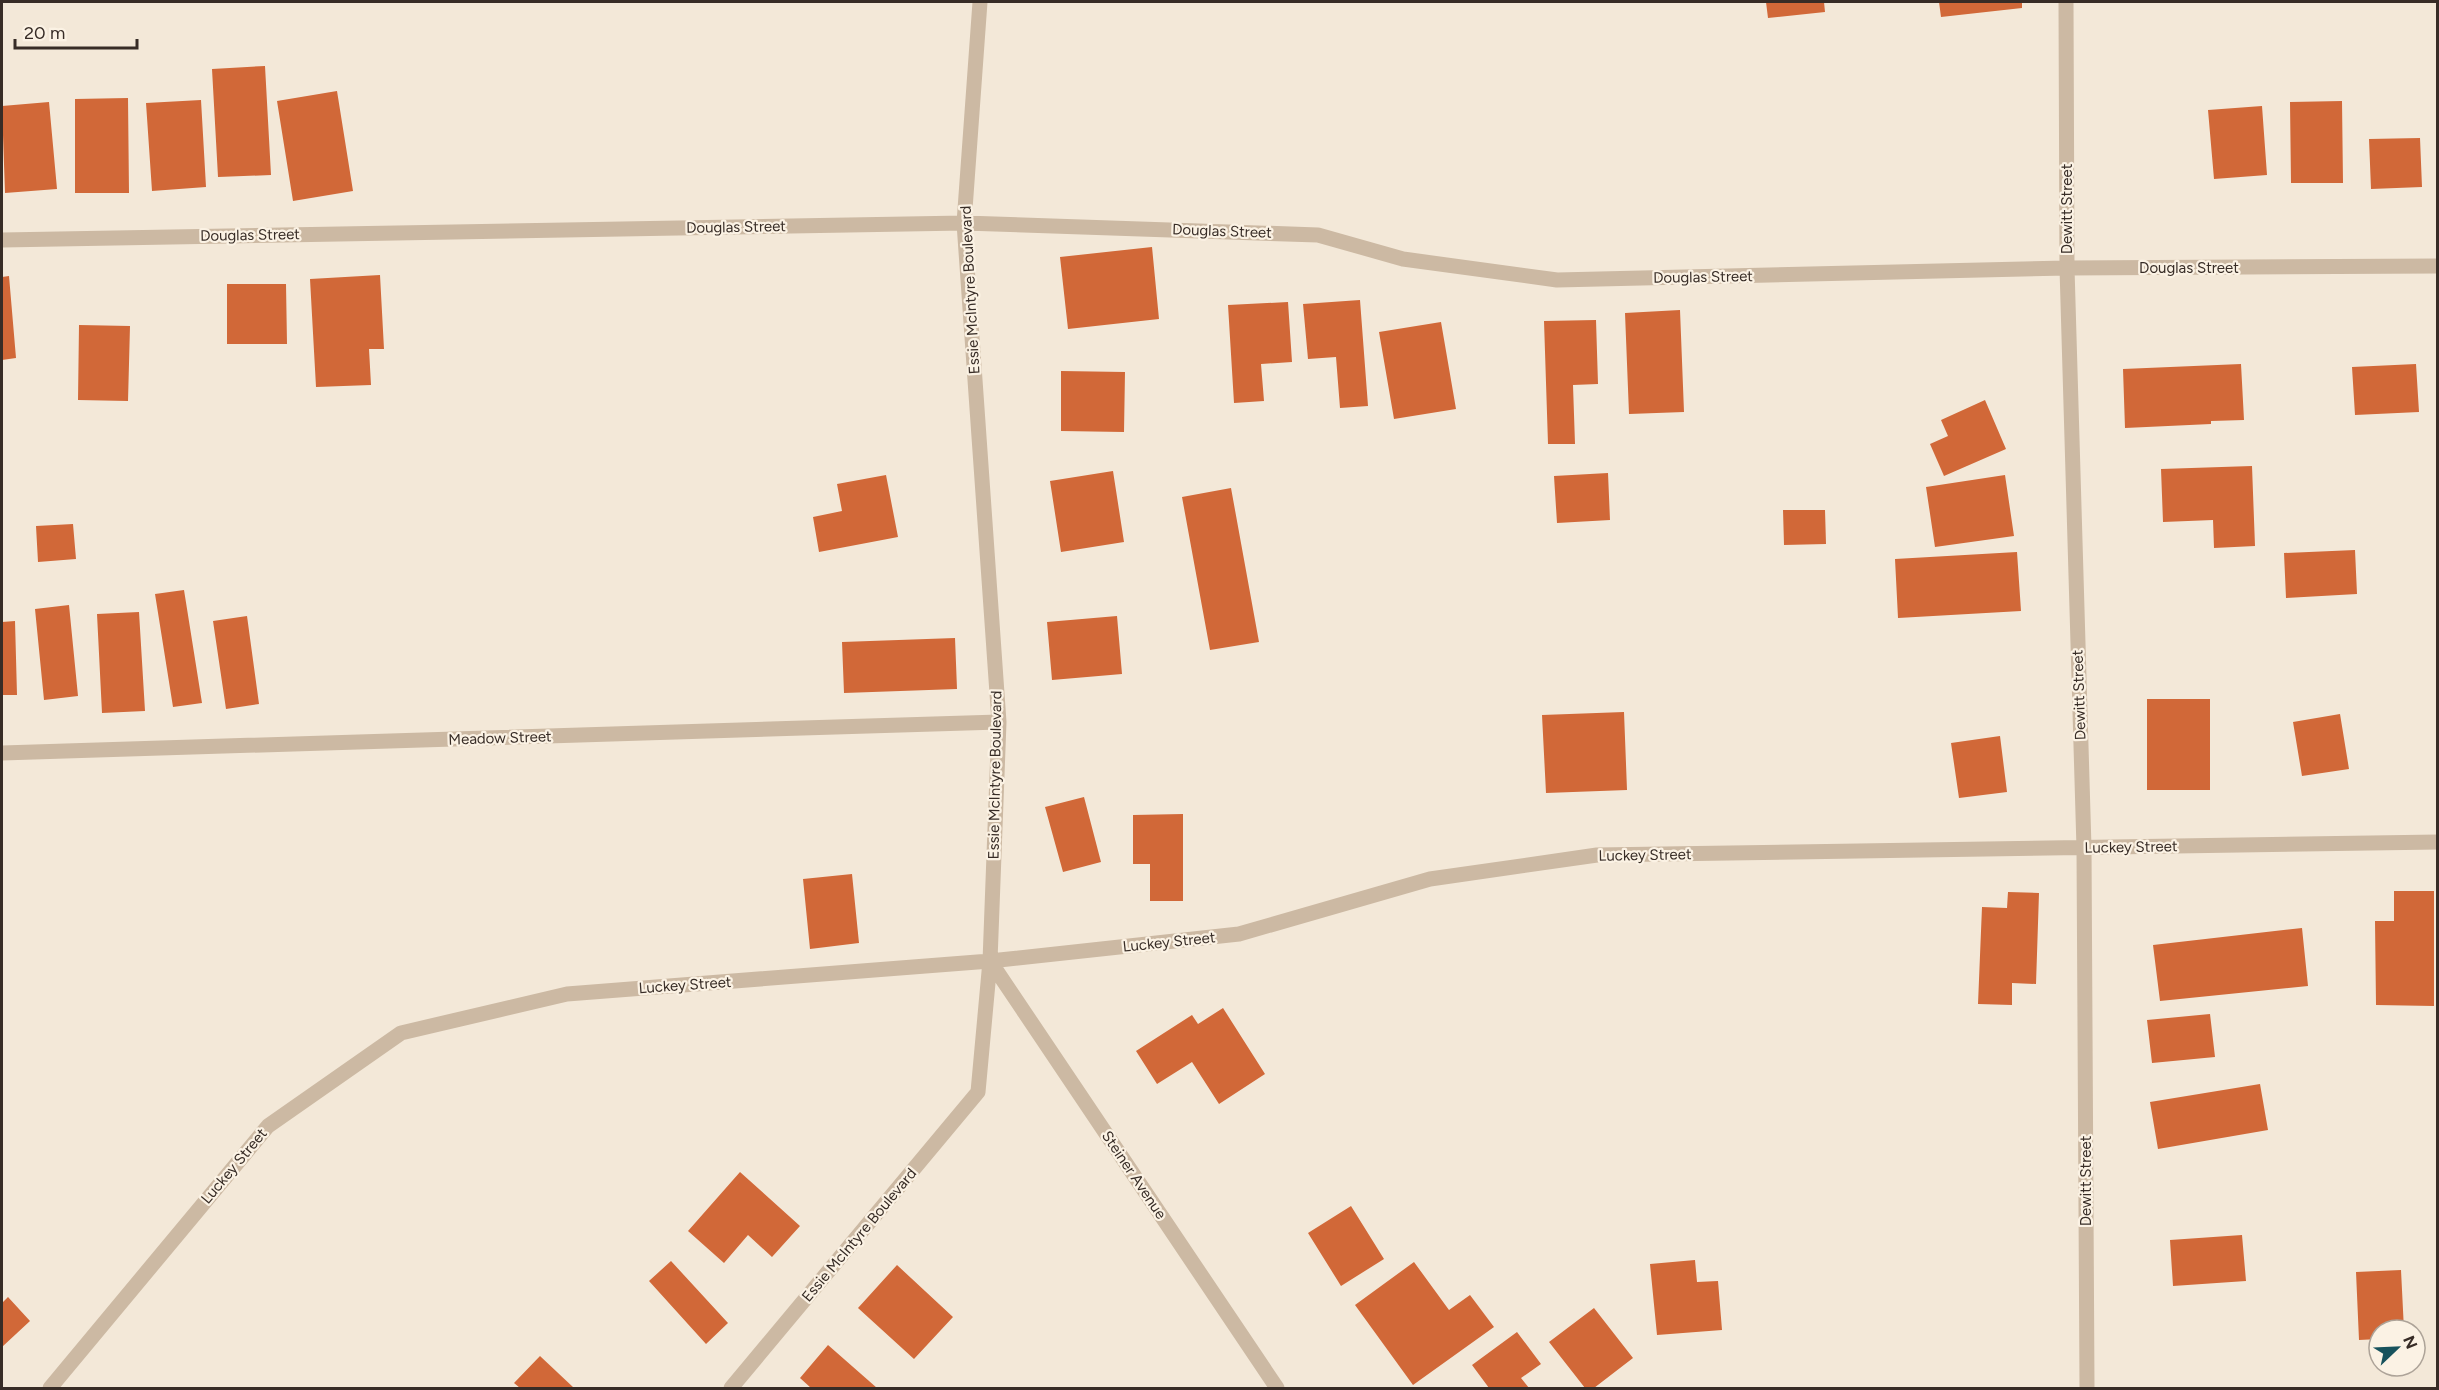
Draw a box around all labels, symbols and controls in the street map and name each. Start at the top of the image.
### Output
scale bar [15,12,136,50]
text: 20 m [24,22,65,44]
street label: Dewitt Street [2058,163,2076,254]
street label: Essie McIntyre Boulevard [957,205,983,375]
street label: Douglas Street [686,217,786,237]
street label: Douglas Street [1172,220,1273,242]
street label: Douglas Street [200,225,300,245]
street label: Douglas Street [2139,259,2239,277]
street label: Douglas Street [1653,267,1753,287]
street label: Dewitt Street [2068,649,2090,741]
street label: Essie McIntyre Boulevard [985,691,1005,859]
street label: Meadow Street [448,727,552,749]
street label: Luckey Street [2084,837,2178,857]
street label: Luckey Street [1598,845,1692,865]
street label: Luckey Street [1122,928,1217,956]
street label: Luckey Street [638,973,732,997]
street label: Luckey Street [197,1124,271,1207]
street label: Steiner Avenue [1098,1127,1170,1223]
street label: Dewitt Street [2077,1135,2095,1226]
street label: Essie McIntyre Boulevard [798,1165,920,1305]
north arrow [2367,1318,2427,1378]
text: N [2399,1333,2422,1352]

